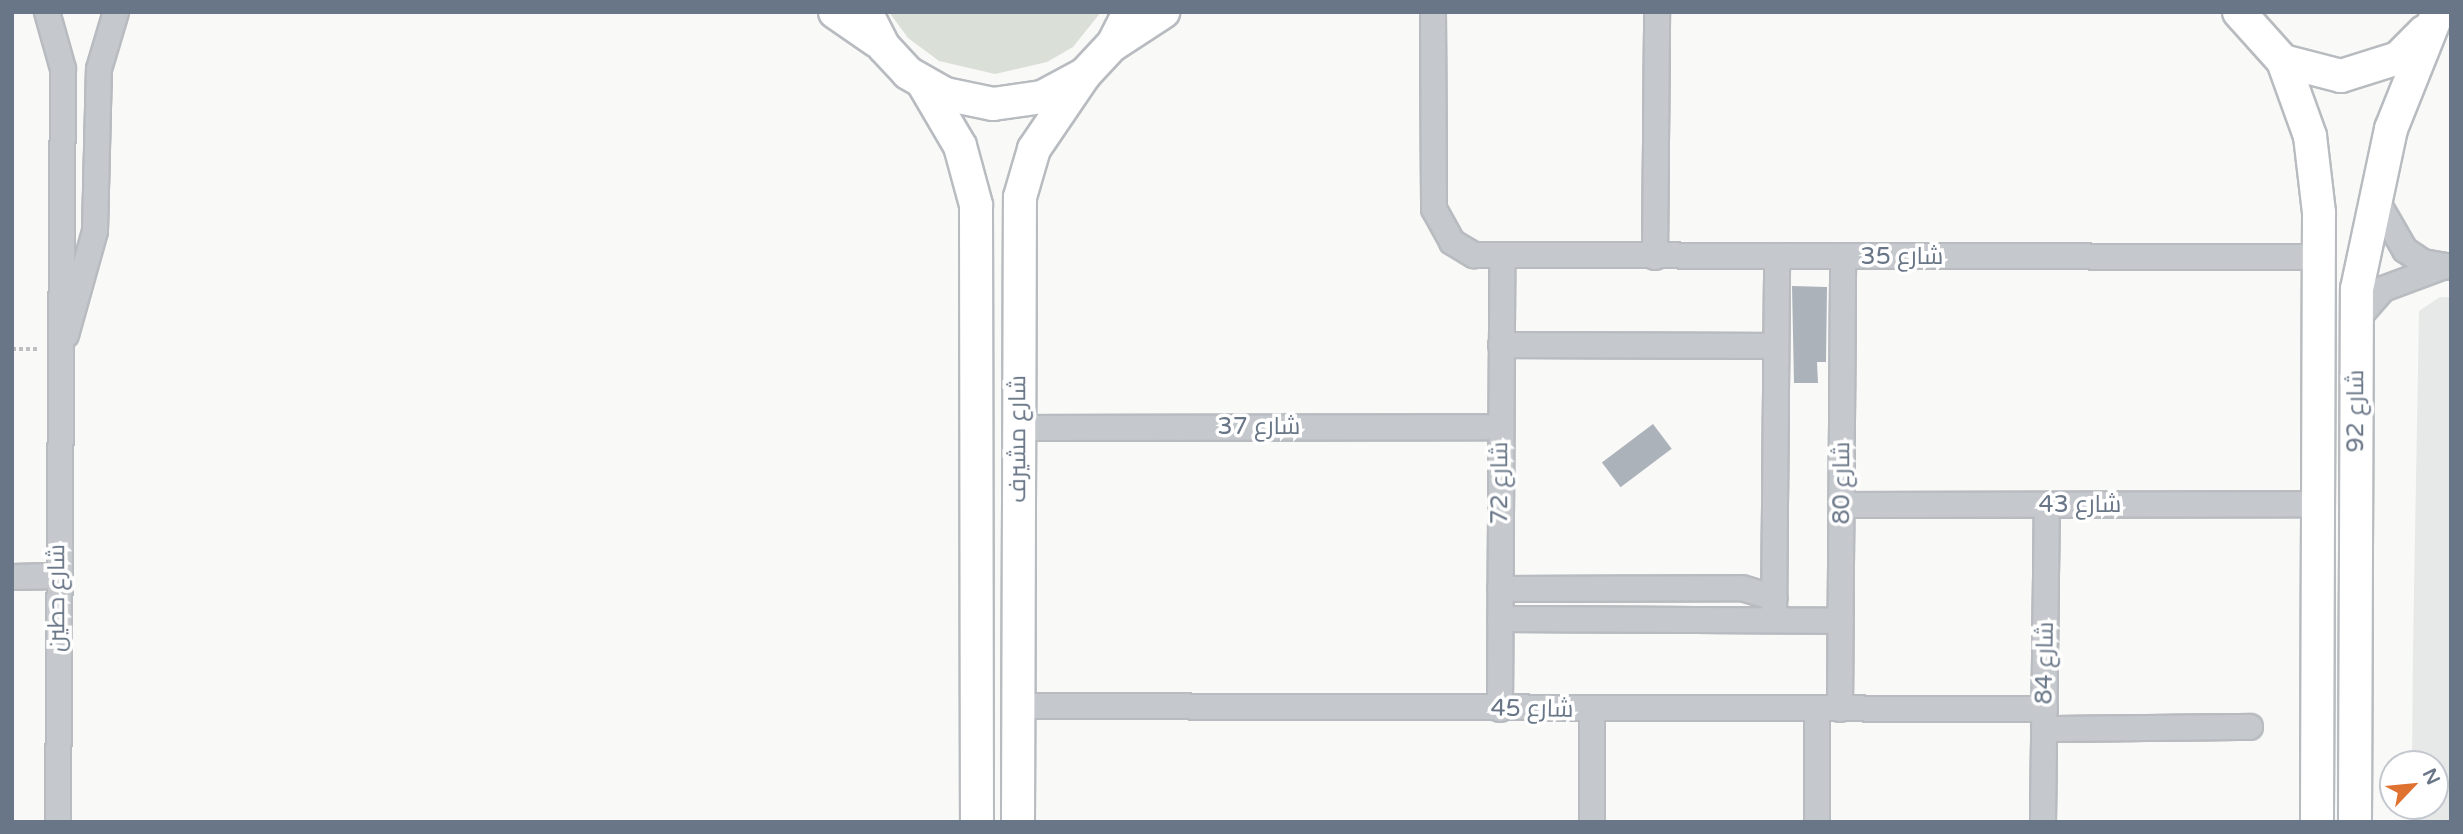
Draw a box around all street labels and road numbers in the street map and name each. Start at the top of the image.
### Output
street label: شارع 35 [1861,243,1943,271]
street label: شارع 92 [2342,370,2370,452]
street label: شارع مشيرف [1004,375,1032,503]
street label: شارع 37 [1218,413,1300,441]
street label: شارع 72 [1486,442,1514,524]
street label: شارع 80 [1828,442,1856,524]
street label: شارع 43 [2039,491,2121,519]
street label: شارع حطين [43,544,71,652]
street label: شارع 84 [2030,621,2060,705]
street label: شارع 45 [1490,694,1574,724]

